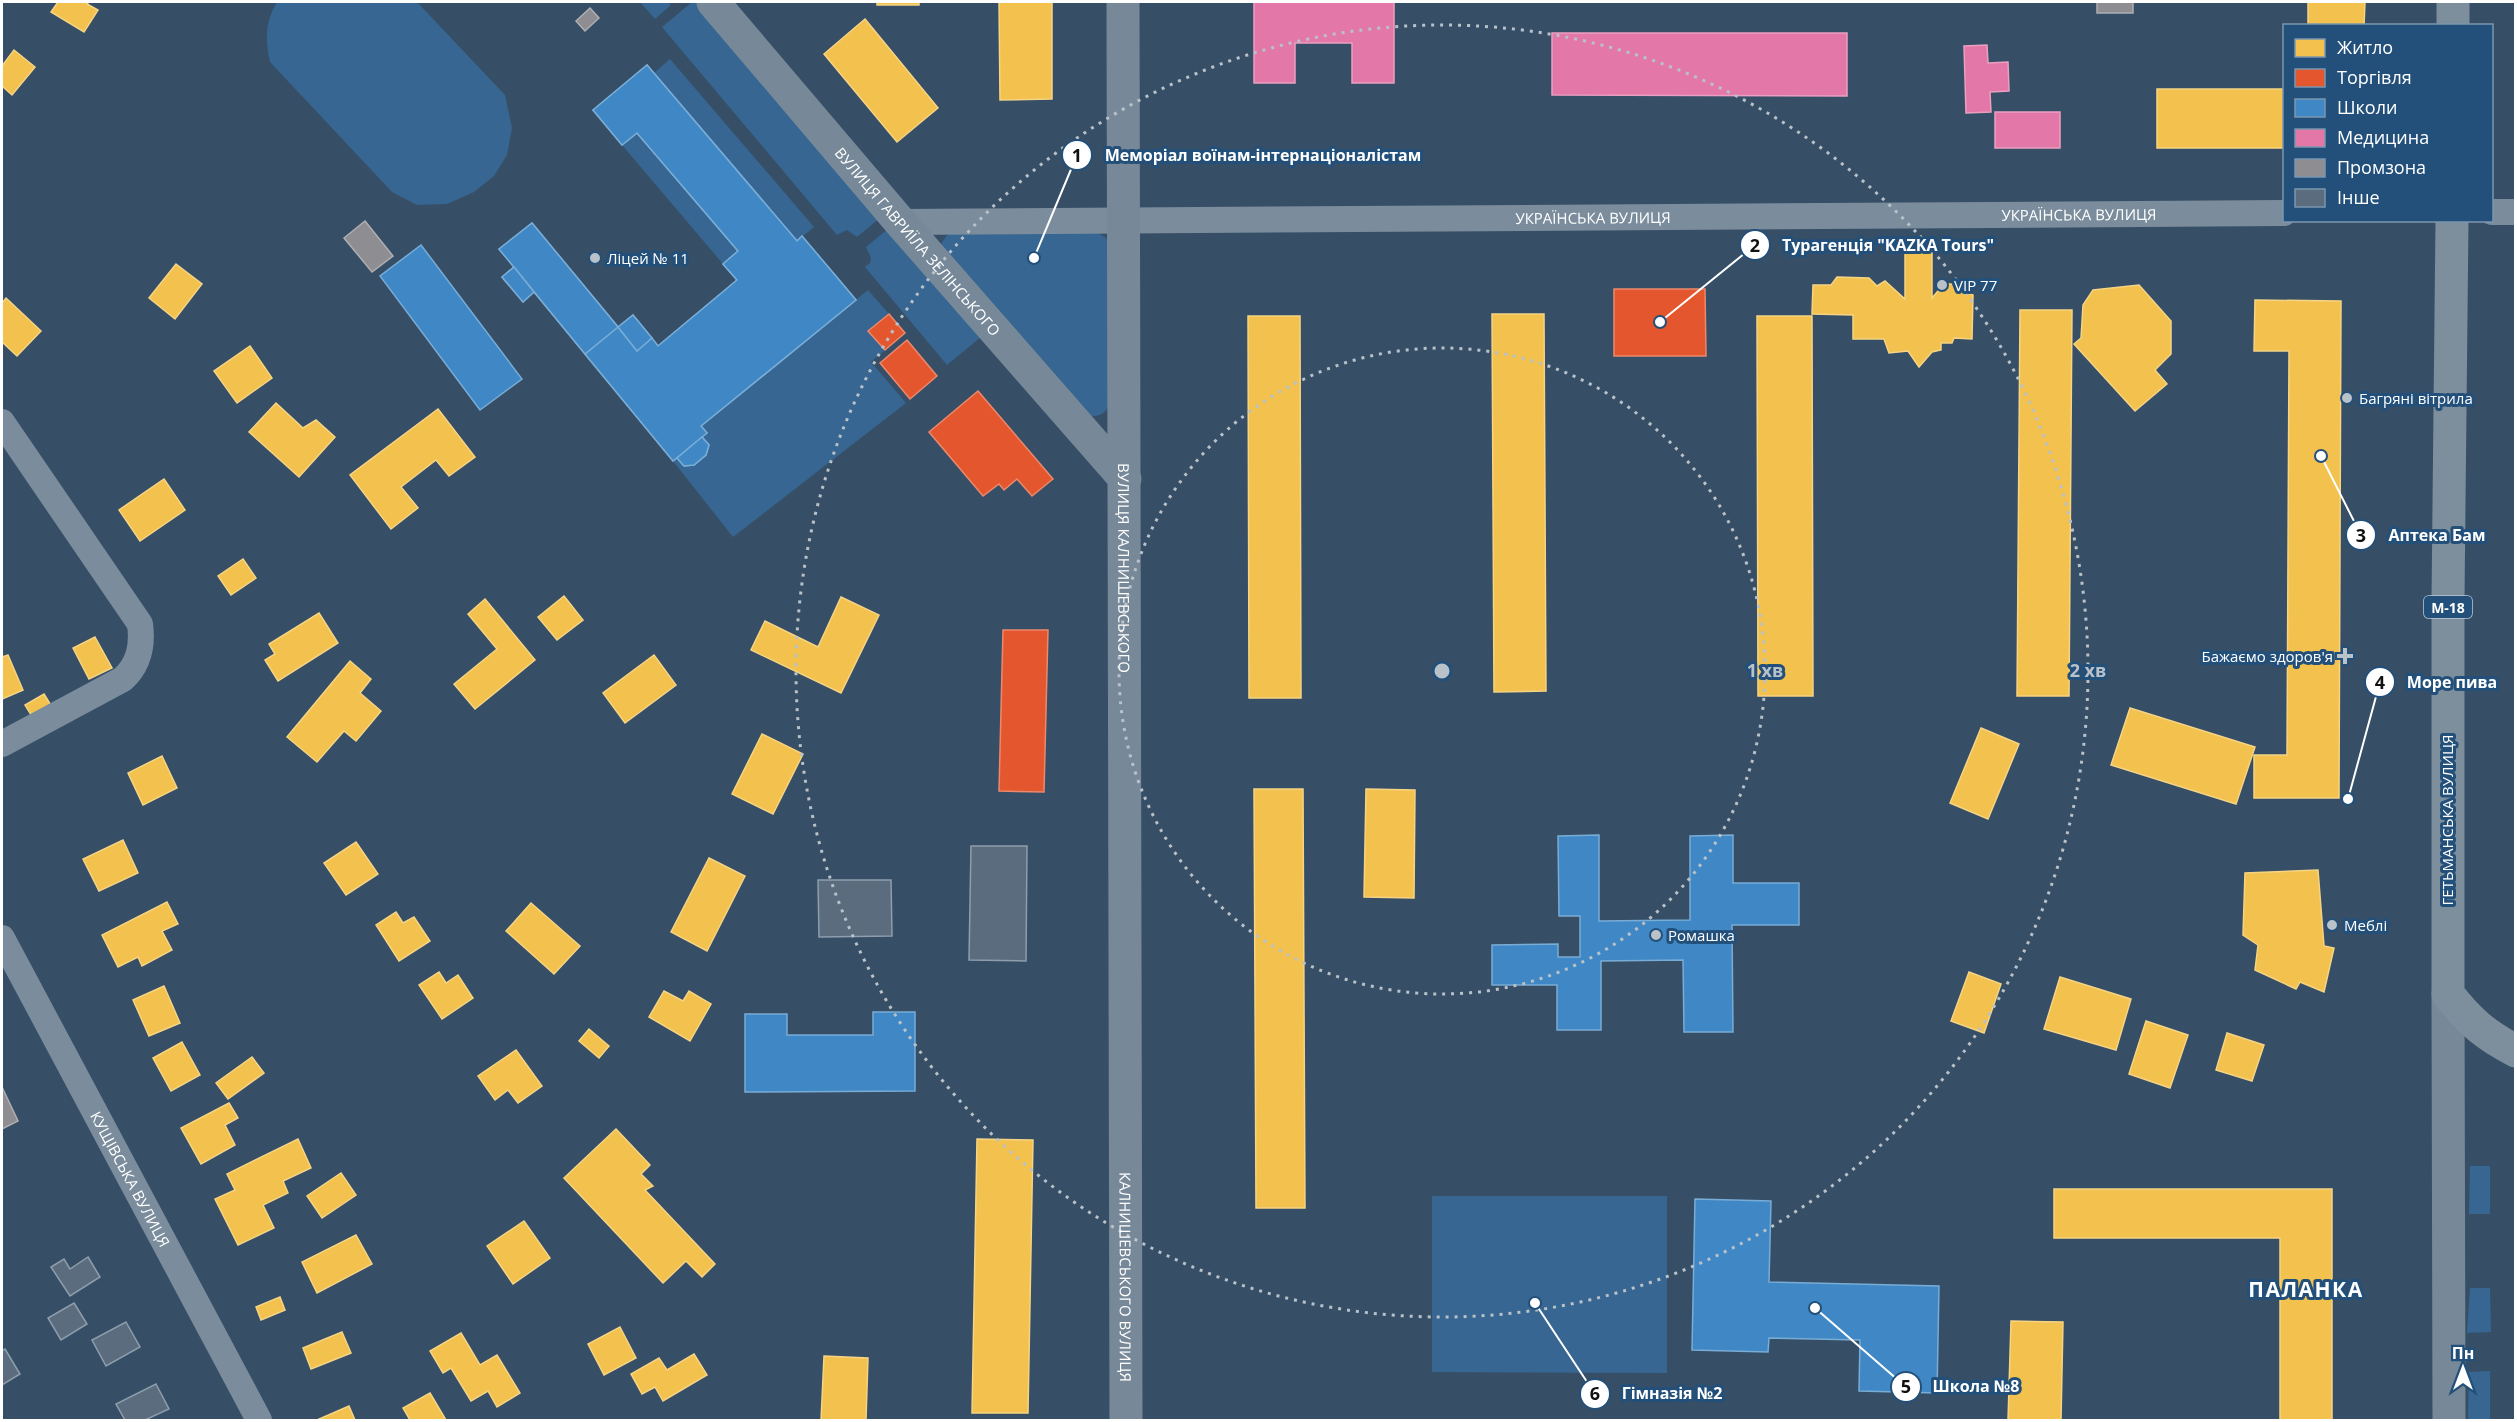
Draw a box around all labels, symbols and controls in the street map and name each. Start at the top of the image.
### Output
legend [2283,24,2493,222]
text: Житло [2337,35,2393,59]
text: Торгівля [2337,65,2412,89]
text: Школи [2337,95,2397,119]
text: Медицина [2337,125,2429,149]
callout: Меморіал воїнам-інтернаціоналістам [1062,138,1433,172]
street label: ВУЛИЦЯ ГАВРИЇЛА ЗЕЛІНСЬКОГО [831,143,1005,340]
text: 1 [1072,143,1082,167]
text: Меморіал воїнам-інтернаціоналістам [1105,144,1421,166]
text: Промзона [2337,155,2426,179]
text: Інше [2337,185,2380,209]
street label: УКРАЇНСЬКА ВУЛИЦЯ [2001,204,2157,225]
street label: УКРАЇНСЬКА ВУЛИЦЯ [1515,207,1671,228]
callout: Турагенція "KAZKA Tours" [1740,228,2006,262]
text: 2 [1750,233,1760,257]
text: Турагенція "KAZKA Tours" [1782,234,1994,256]
place label: Ліцей № 11 [607,248,689,268]
marker: Ліцей № 11 [588,251,602,265]
place label: VIP 77 [1954,275,1997,295]
marker: VIP 77 [1935,278,1949,292]
place label: Багряні вітрила [2359,388,2473,408]
marker: Багряні вітрила [2340,391,2354,405]
street label: ВУЛИЦЯ КАЛНИШЕВСЬКОГО [1114,463,1134,673]
callout: Аптека Бам [2346,518,2497,552]
text: 3 [2356,523,2366,547]
text: Аптека Бам [2389,524,2485,546]
road number: М-18 [2424,596,2472,618]
place label: Бажаємо здоров'я [2202,646,2333,666]
marker: Бажаємо здоров'я [2338,649,2352,663]
text: 1 хв [1747,658,1783,682]
text: 2 хв [2070,658,2106,682]
centre of rings [1432,661,1452,681]
callout: Море пива [2365,665,2509,699]
text: 4 [2375,670,2385,694]
text: Море пива [2407,671,2497,693]
street label: ГЕТЬМАНСЬКА ВУЛИЦЯ [2437,735,2457,905]
place label: Меблі [2344,915,2387,935]
marker: Меблі [2325,918,2339,932]
place label: Ромашка [1668,925,1735,945]
marker: Ромашка [1649,928,1663,942]
street label: КУЩІВСЬКА ВУЛИЦЯ [86,1108,175,1250]
street label: КАЛНИШЕВСЬКОГО ВУЛИЦЯ [1115,1172,1136,1382]
district label: ПАЛАНКА [2248,1275,2364,1303]
north arrow [2433,1338,2493,1398]
text: Пн [2452,1342,2474,1364]
callout: Школа №8 [1891,1370,2032,1404]
text: 5 [1901,1374,1911,1398]
text: Школа №8 [1933,1375,2019,1397]
callout: Гімназія №2 [1580,1377,1735,1411]
text: 6 [1590,1381,1600,1405]
text: Гімназія №2 [1622,1382,1722,1404]

